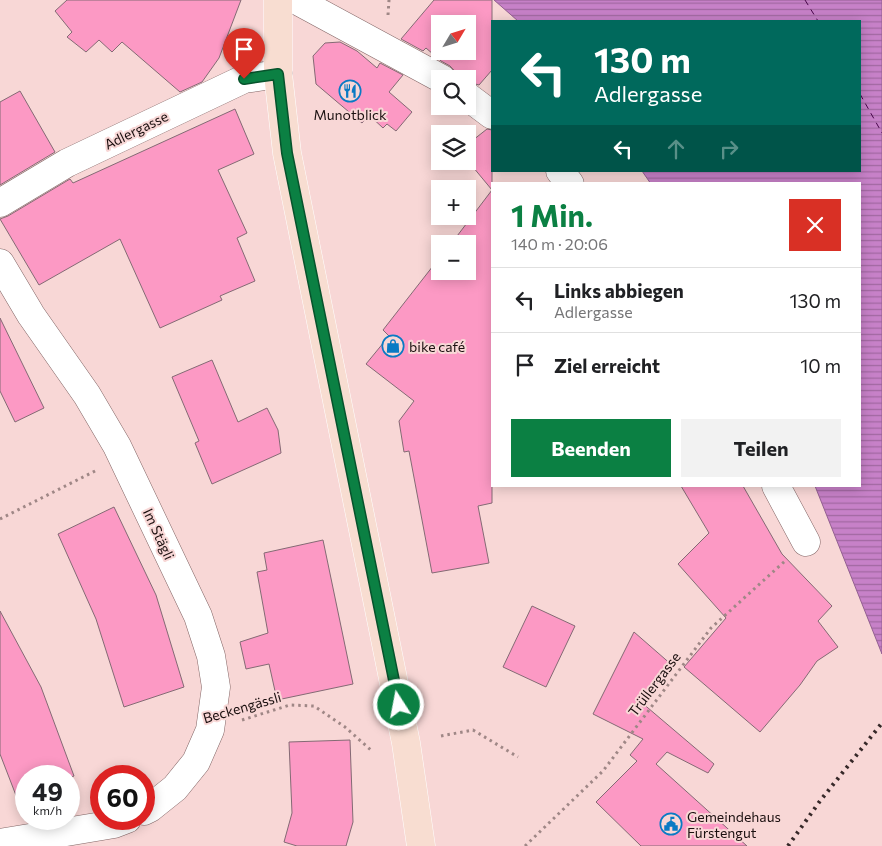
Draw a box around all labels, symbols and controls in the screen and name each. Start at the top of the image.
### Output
north arrow [431,15,476,60]
map controls [431,15,476,280]
pin [223,28,265,79]
icon: arrive [230,35,258,63]
text: 130 m [594,37,691,80]
icon: left [511,40,576,105]
button: search [431,70,476,115]
restaurant icon: Munotblick [338,79,362,103]
text: Adlergasse [594,80,702,107]
place label: Munotblick [313,106,387,123]
street label: Adlergasse [101,107,171,153]
button: layers [431,125,476,170]
icon: left [609,135,637,163]
icon: ahead [662,135,690,163]
icon: right [715,135,743,163]
button: + [431,180,476,225]
text: 1 Min. [511,196,593,233]
button: close [789,199,841,251]
text: 140 m · 20:06 [511,234,608,253]
button: − [431,235,476,280]
text: Links abbiegen [554,279,684,302]
icon: left [511,286,539,314]
text: 130 m [789,289,841,312]
text: Adlergasse [554,302,633,321]
shop icon: bike café [381,334,405,358]
place label: bike café [409,338,465,355]
icon: arrive [511,351,539,379]
text: Ziel erreicht [554,354,660,377]
text: 10 m [800,354,841,377]
button: Beenden [511,419,671,477]
button: Teilen [681,419,841,477]
street label: Im Stägli [140,506,178,562]
street label: Trüllergasse [624,648,684,720]
position arrow [372,678,424,730]
street label: Beckengässli [201,688,283,726]
speed limit sign: 60 [90,765,155,830]
text: 49 [32,776,63,806]
text: km/h [33,803,62,817]
place label: Gemeindehaus Fürstengut [687,808,781,841]
public building icon: Gemeindehaus Fürstengut [659,812,683,836]

